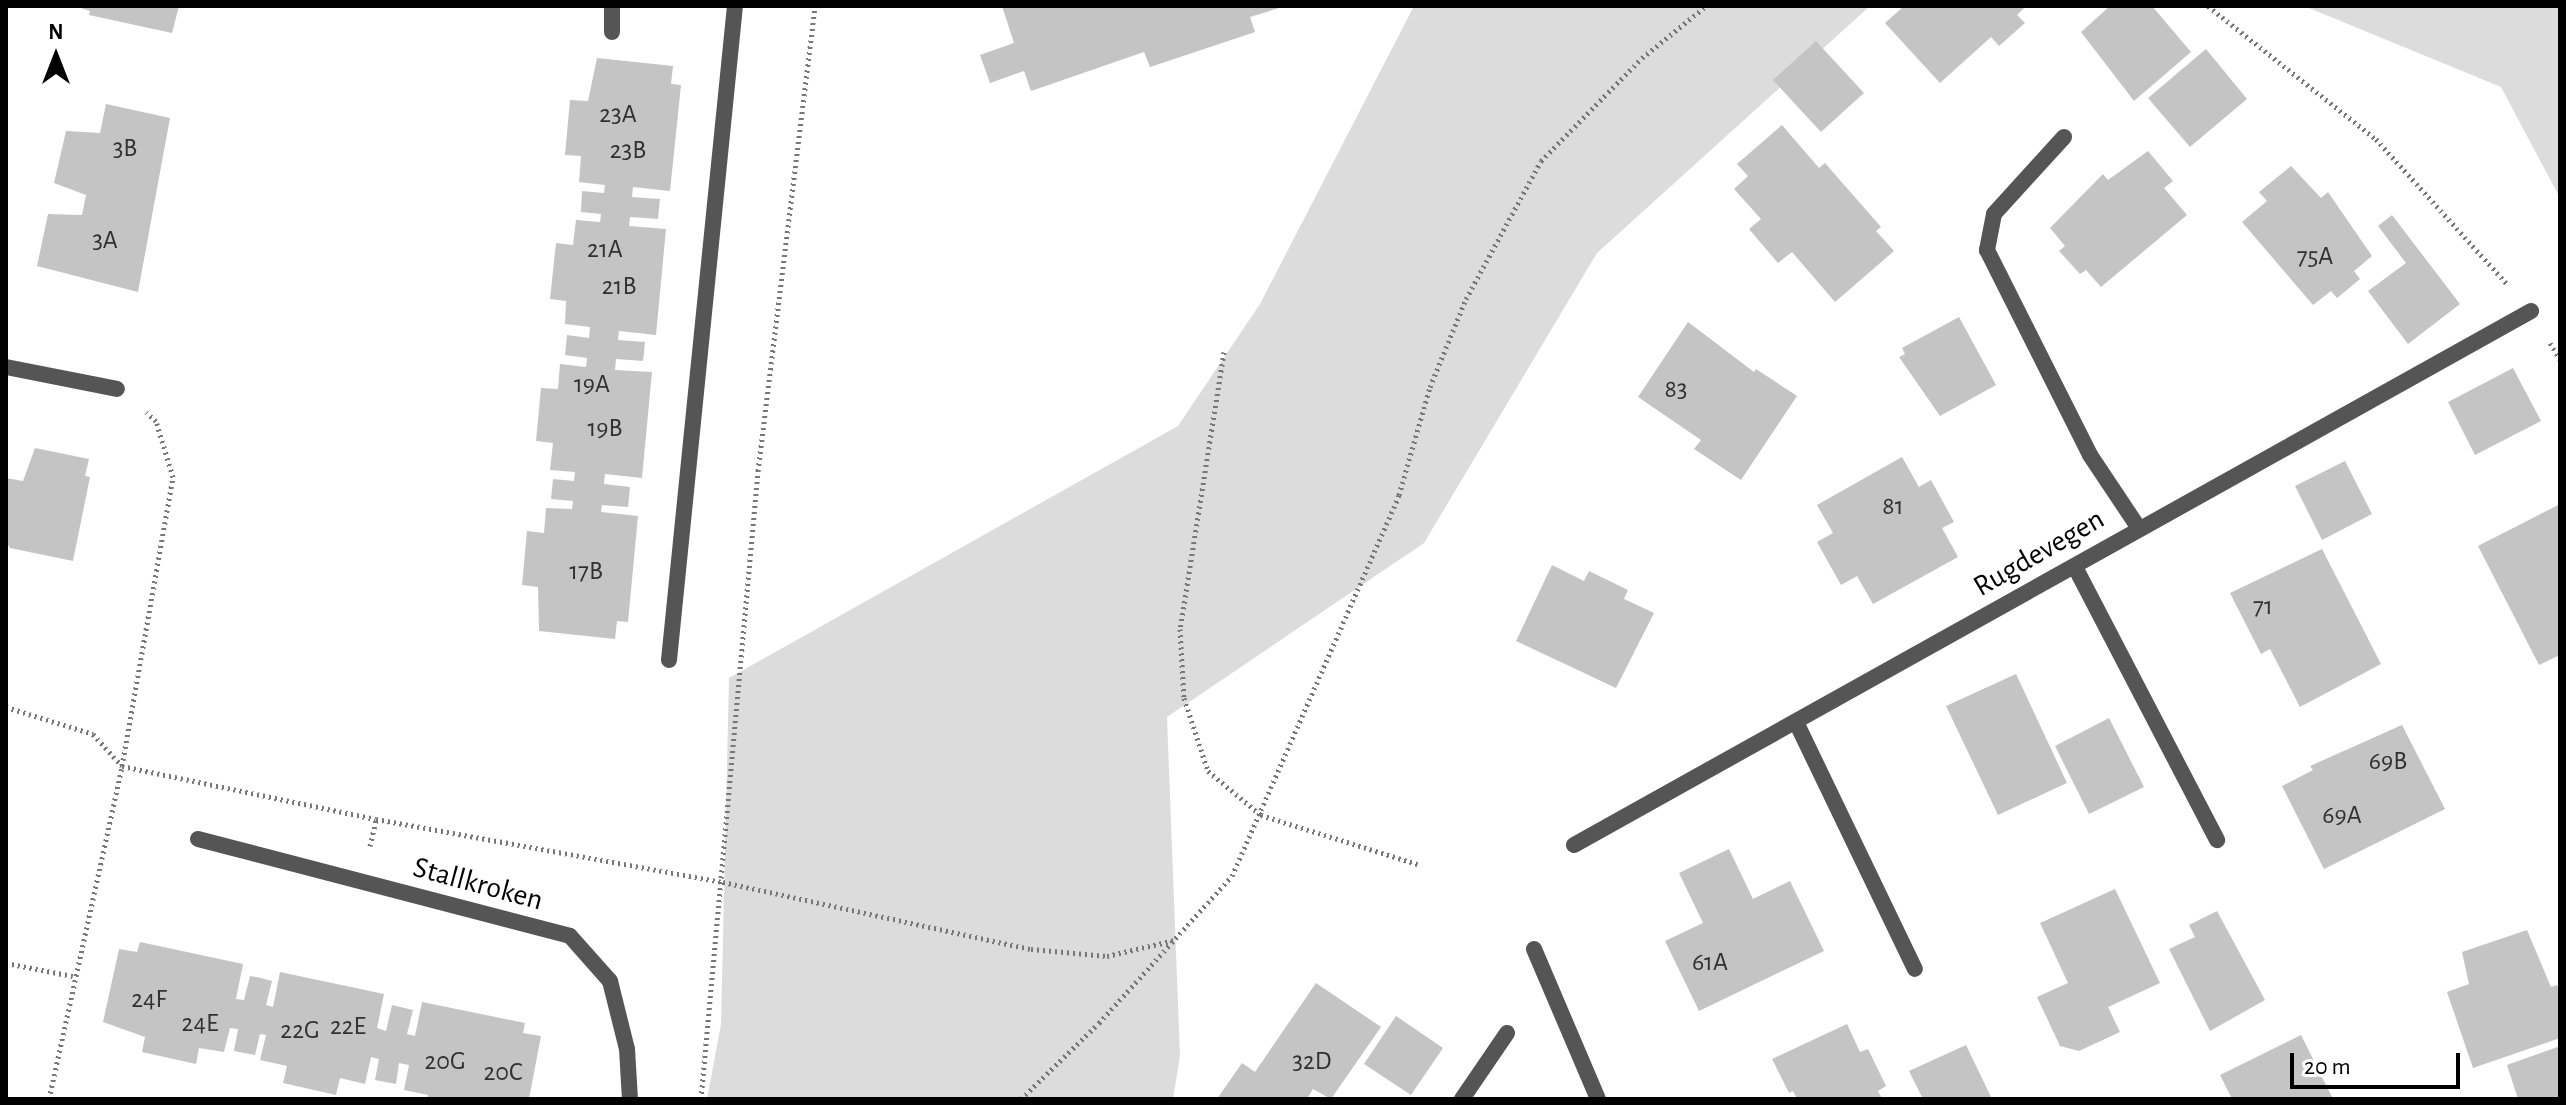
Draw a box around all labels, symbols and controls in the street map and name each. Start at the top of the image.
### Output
north arrow [16,16,96,96]
text: N [48,21,64,43]
house number: 23A [599,99,637,131]
house number: 3B [113,133,137,165]
house number: 23B [610,135,646,167]
house number: 3A [92,225,118,257]
house number: 21A [587,234,623,266]
house number: 75A [2297,241,2333,273]
house number: 21B [602,271,636,303]
house number: 19A [574,369,610,401]
house number: 83 [1664,374,1688,406]
house number: 19B [587,413,623,445]
house number: 81 [1882,491,1904,523]
street label: Rugdevegen [1967,501,2111,605]
house number: 17B [569,556,603,588]
house number: 71 [2253,591,2273,623]
house number: 69B [2369,746,2407,778]
house number: 69A [2322,800,2362,832]
street label: Stallkroken [409,849,547,919]
house number: 61A [1692,947,1728,979]
house number: 24F [131,984,167,1016]
house number: 24E [182,1008,218,1040]
house number: 22E [330,1011,366,1043]
house number: 22G [280,1015,320,1047]
scale bar [2294,1037,2464,1087]
house number: 20G [424,1046,466,1078]
house number: 32D [1292,1046,1332,1078]
text: 20 m [2304,1055,2351,1079]
house number: 20C [483,1057,523,1089]

